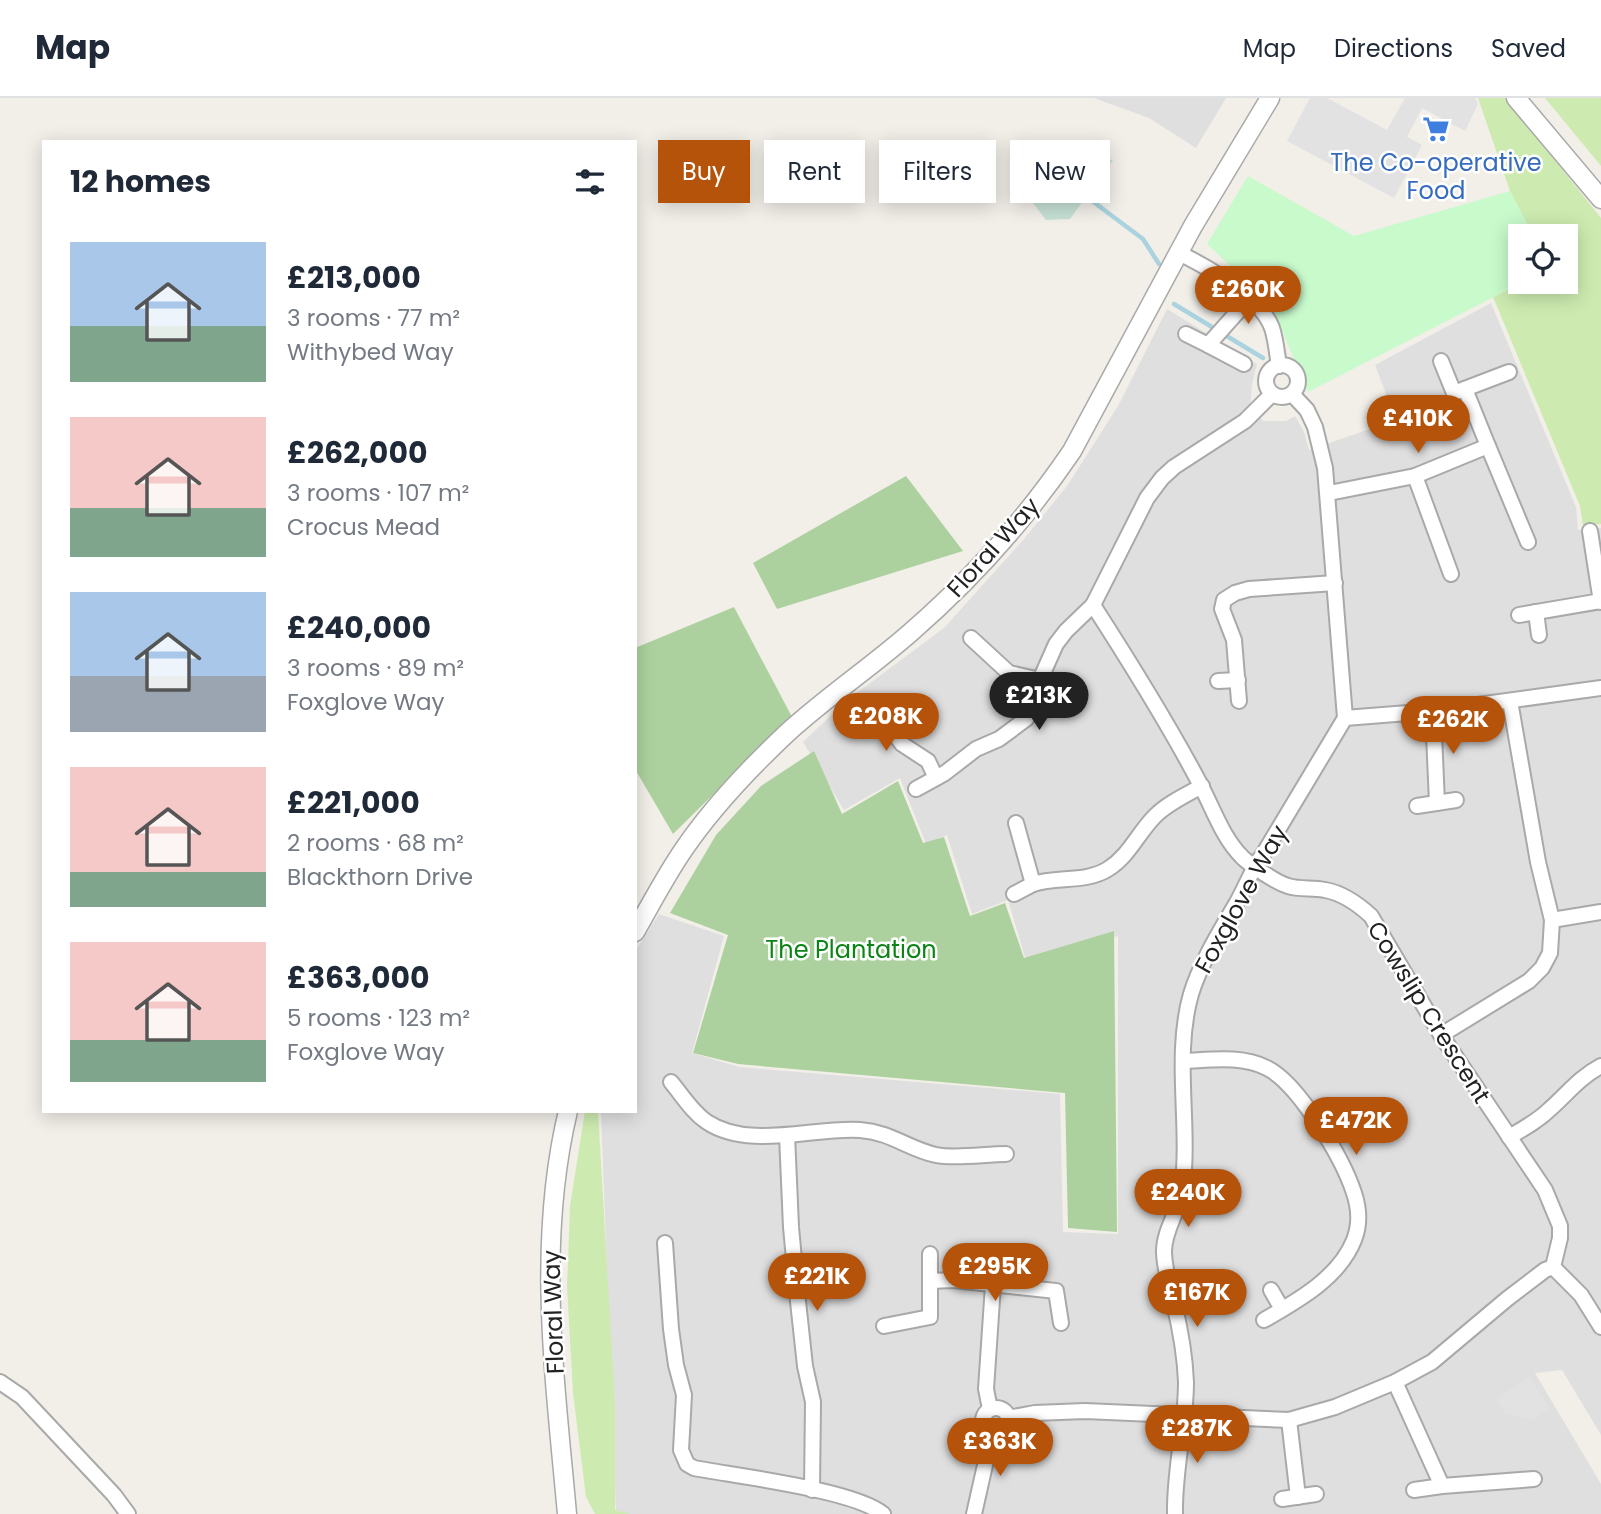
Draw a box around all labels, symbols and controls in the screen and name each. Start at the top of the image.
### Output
text: Map [35,24,110,71]
text: Map [1243,32,1296,65]
text: Directions [1334,32,1453,65]
text: Saved [1491,32,1566,65]
supermarket icon: The Co-operative Food [1421,114,1451,144]
chip: Buy [658,140,750,203]
chip: Rent [764,140,865,203]
chip: Filters [879,140,996,203]
chip: New [1010,140,1110,203]
place label: The Co-operative Food [1330,146,1542,207]
text: 12 homes [70,160,211,203]
icon: filters [571,163,609,201]
map controls [1508,224,1578,294]
button: locate [1508,224,1578,294]
text: £213,000 [287,256,421,299]
pin: £260K [1199,266,1297,326]
icon: home [126,270,210,354]
text: £260K [1211,273,1285,305]
text: 3 rooms · 77 m² [287,302,460,334]
text: Withybed Way [287,336,454,368]
pin: £410K [1369,396,1467,455]
text: £410K [1383,402,1453,434]
text: £262,000 [287,431,428,474]
icon: home [126,445,210,529]
text: 3 rooms · 107 m² [287,477,469,509]
street label: Floral Way [939,490,1047,604]
text: Crocus Mead [287,511,440,543]
text: £240,000 [287,606,431,649]
icon: home [126,620,210,704]
text: 3 rooms · 89 m² [287,652,464,684]
pin: £213K [990,672,1088,732]
text: £213K [1006,679,1072,711]
text: Foxglove Way [287,686,445,718]
pin: £208K [837,694,935,753]
pin: £262K [1404,696,1502,756]
text: £208K [849,700,923,732]
text: £262K [1417,703,1489,735]
text: £221,000 [287,781,420,824]
icon: home [126,795,210,879]
street label: Foxglove Way [1187,819,1296,979]
text: 2 rooms · 68 m² [287,827,464,859]
text: Blackthorn Drive [287,861,473,893]
street label: Cowslip Crescent [1360,915,1498,1109]
park label: The Plantation [765,933,937,966]
text: £363,000 [287,956,430,999]
icon: home [126,970,210,1054]
text: 5 rooms · 123 m² [287,1002,470,1034]
text: Foxglove Way [287,1036,445,1068]
pin: £472K [1307,1098,1405,1157]
text: £472K [1320,1104,1392,1136]
pin: £240K [1139,1170,1237,1229]
text: £240K [1151,1176,1225,1208]
pin: £295K [946,1244,1044,1303]
street label: Floral Way [534,1249,572,1375]
text: £295K [958,1250,1032,1282]
pin: £221K [768,1254,866,1313]
text: £221K [784,1260,850,1292]
pin: £167K [1148,1270,1246,1329]
text: £167K [1164,1276,1230,1308]
pin: £287K [1148,1406,1246,1465]
text: £287K [1161,1412,1233,1444]
pin: £363K [951,1418,1049,1478]
text: £363K [963,1425,1037,1457]

